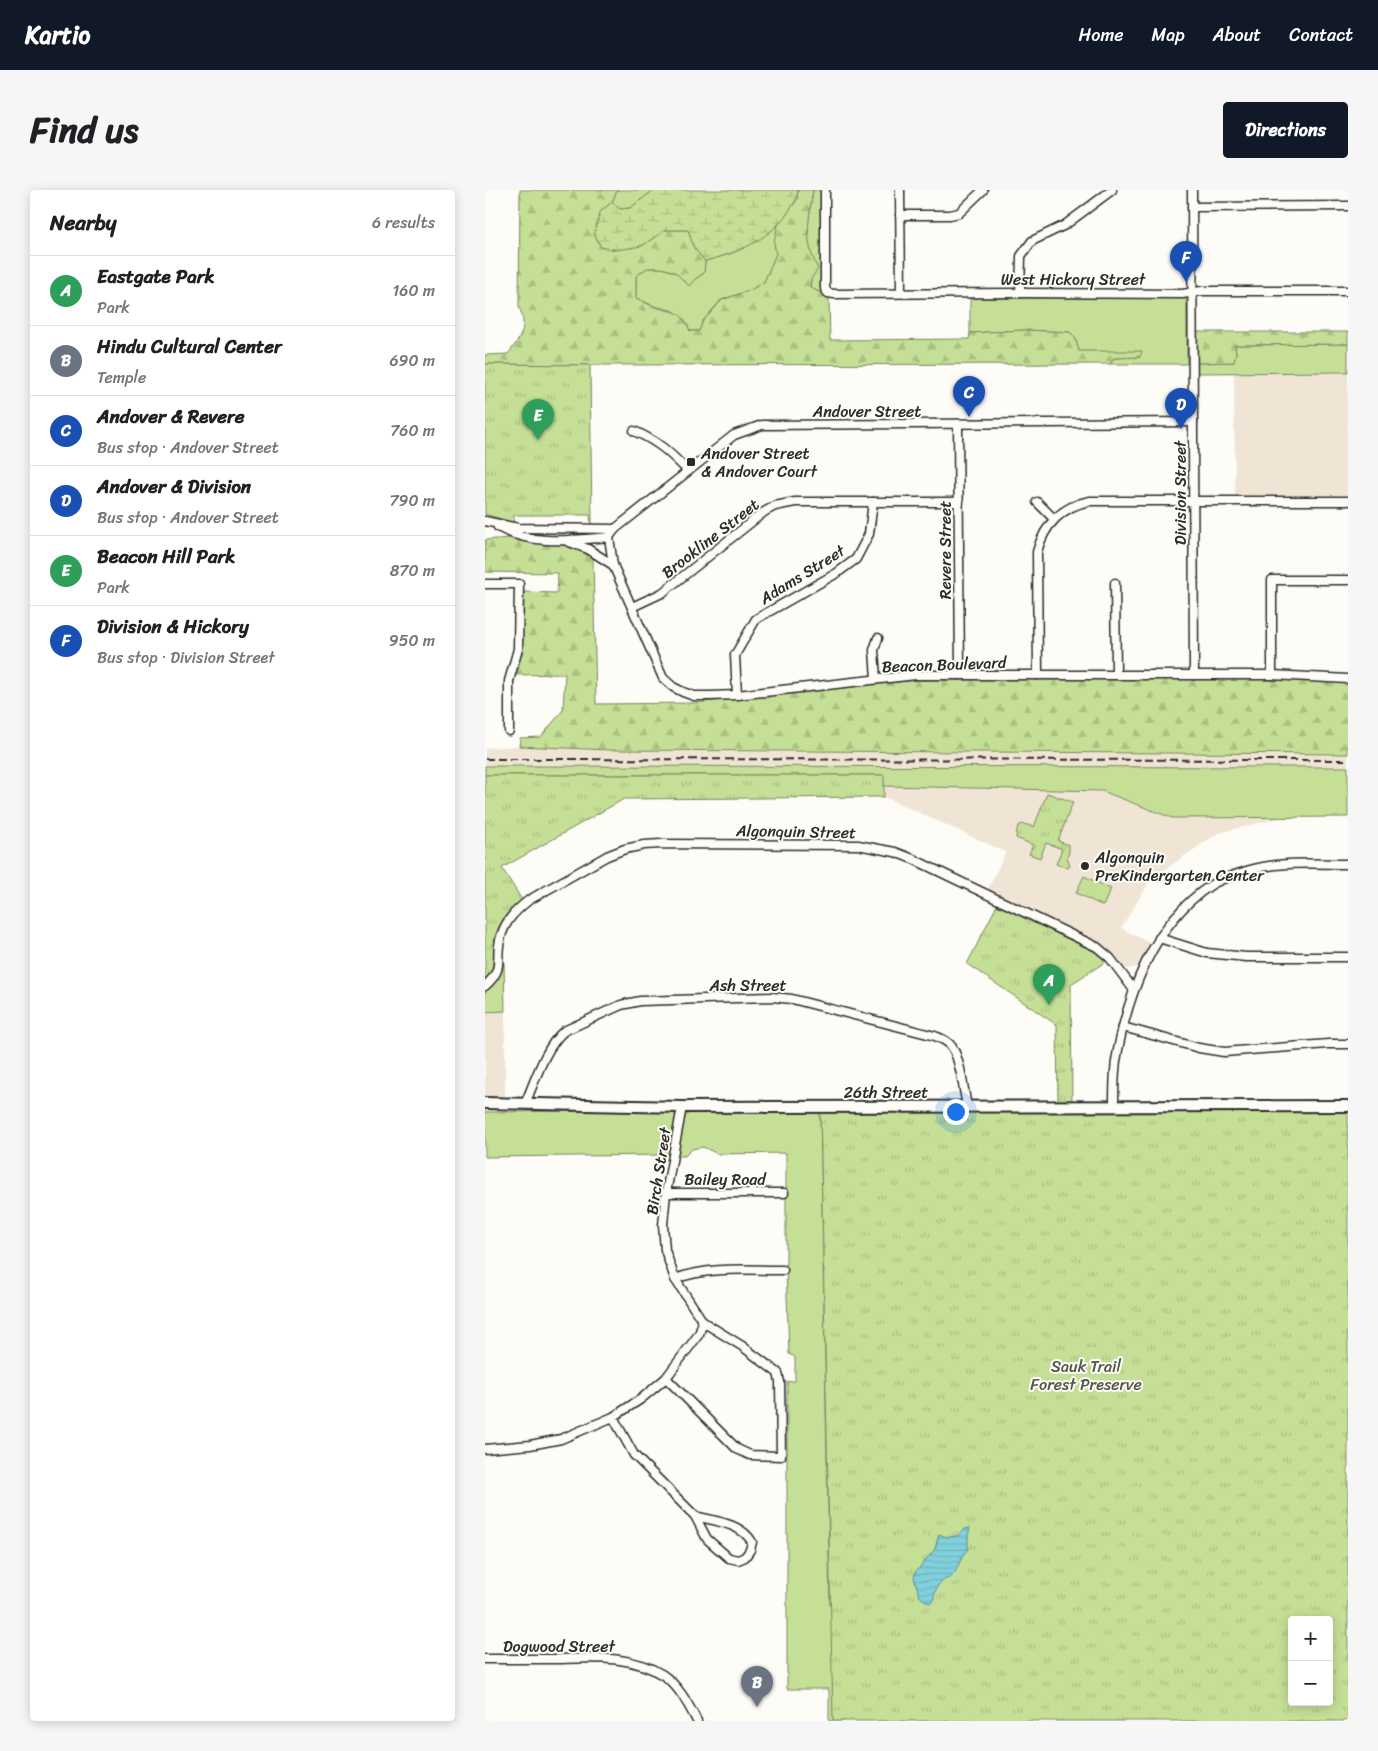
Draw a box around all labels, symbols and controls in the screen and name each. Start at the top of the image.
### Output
text: Kartio [25,14,90,56]
text: Home [1079,19,1124,51]
text: Map [1152,19,1185,51]
text: About [1213,19,1261,51]
text: Contact [1289,19,1353,51]
text: Find us [30,99,138,161]
button: Directions [1223,102,1348,158]
text: Nearby [50,204,116,242]
text: 6 results [372,208,435,237]
pin: F [1170,241,1202,282]
text: Eastgate Park [97,260,215,293]
street label: West Hickory Street [1001,265,1146,294]
text: A [61,276,71,305]
text: 160 m [392,276,435,305]
text: Park [97,293,130,322]
text: Hindu Cultural Center [97,330,282,363]
text: B [61,346,71,375]
text: 690 m [390,346,435,375]
text: Temple [97,363,146,392]
pin: C [953,376,985,417]
pin: D [1165,388,1197,429]
street label: Andover Street [812,397,921,426]
pin: E [522,399,554,440]
text: Andover & Revere [97,400,245,433]
text: C [61,416,71,445]
text: 760 m [390,416,435,445]
text: Bus stop · Andover Street [97,433,279,462]
place label: Andover Street & Andover Court [700,439,817,486]
street label: Division Street [1166,440,1195,545]
marker: Andover Street & Andover Court [685,456,697,468]
text: Andover & Division [97,470,251,503]
text: D [61,486,71,515]
text: 790 m [389,486,435,515]
street label: Brookline Street [655,491,766,586]
street label: Revere Street [931,501,960,599]
text: Bus stop · Andover Street [97,503,279,532]
street label: Adams Street [753,536,851,613]
text: Beacon Hill Park [97,540,235,573]
text: E [62,556,70,585]
text: 870 m [390,556,435,585]
text: Park [97,573,130,602]
text: Division & Hickory [97,610,249,643]
text: F [62,626,70,655]
text: 950 m [389,626,435,655]
text: Bus stop · Division Street [97,643,275,672]
street label: Beacon Boulevard [881,648,1008,681]
street label: Algonquin Street [735,816,856,847]
place label: Algonquin PreKindergarten Center [1094,843,1265,890]
marker: Algonquin PreKindergarten Center [1079,860,1091,872]
pin: A [1033,964,1065,1005]
street label: Ash Street [709,971,786,1000]
street label: 26th Street [844,1078,928,1107]
your location [943,1099,969,1125]
street label: Birch Street [637,1125,680,1217]
street label: Bailey Road [684,1165,767,1194]
park label: Sauk Trail Forest Preserve [1030,1352,1142,1399]
map controls [1288,1616,1333,1706]
button: + [1288,1616,1333,1661]
street label: Dogwood Street [503,1632,616,1661]
button: − [1288,1661,1333,1706]
pin: B [741,1666,773,1707]

